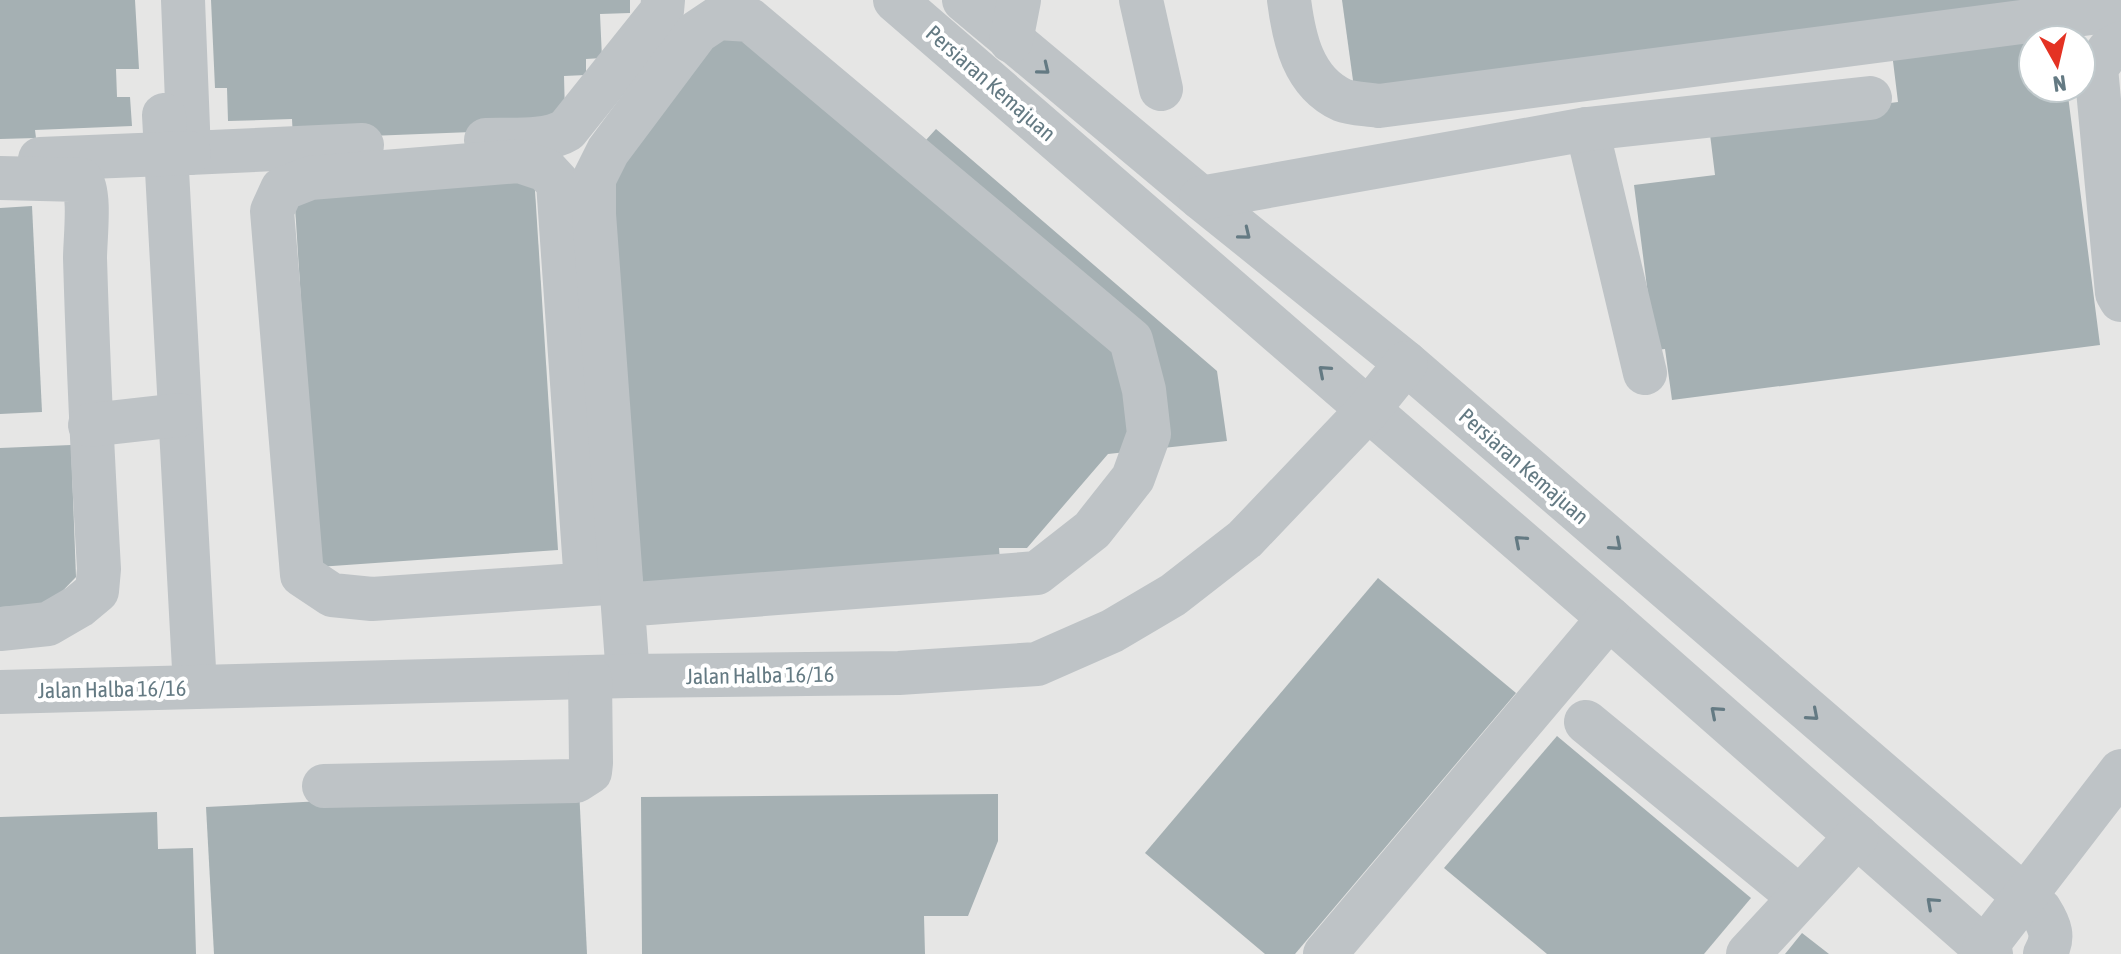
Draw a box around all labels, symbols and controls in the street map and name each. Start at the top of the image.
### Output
street label: Persiaran Kemajuan [921,20,1061,146]
north arrow [2017,24,2097,104]
one-way arrow [1035,59,1049,74]
text: N [2052,70,2068,98]
one-way arrow [1236,224,1251,238]
one-way arrow [1318,366,1333,381]
street label: Persiaran Kemajuan [1454,403,1594,529]
one-way arrow [1607,535,1621,550]
one-way arrow [1515,537,1530,551]
street label: Jalan Halba 16/16 [686,661,834,689]
street label: Jalan Halba 16/16 [38,675,186,703]
one-way arrow [1803,705,1818,720]
one-way arrow [1711,708,1726,722]
one-way arrow [1927,898,1942,912]

